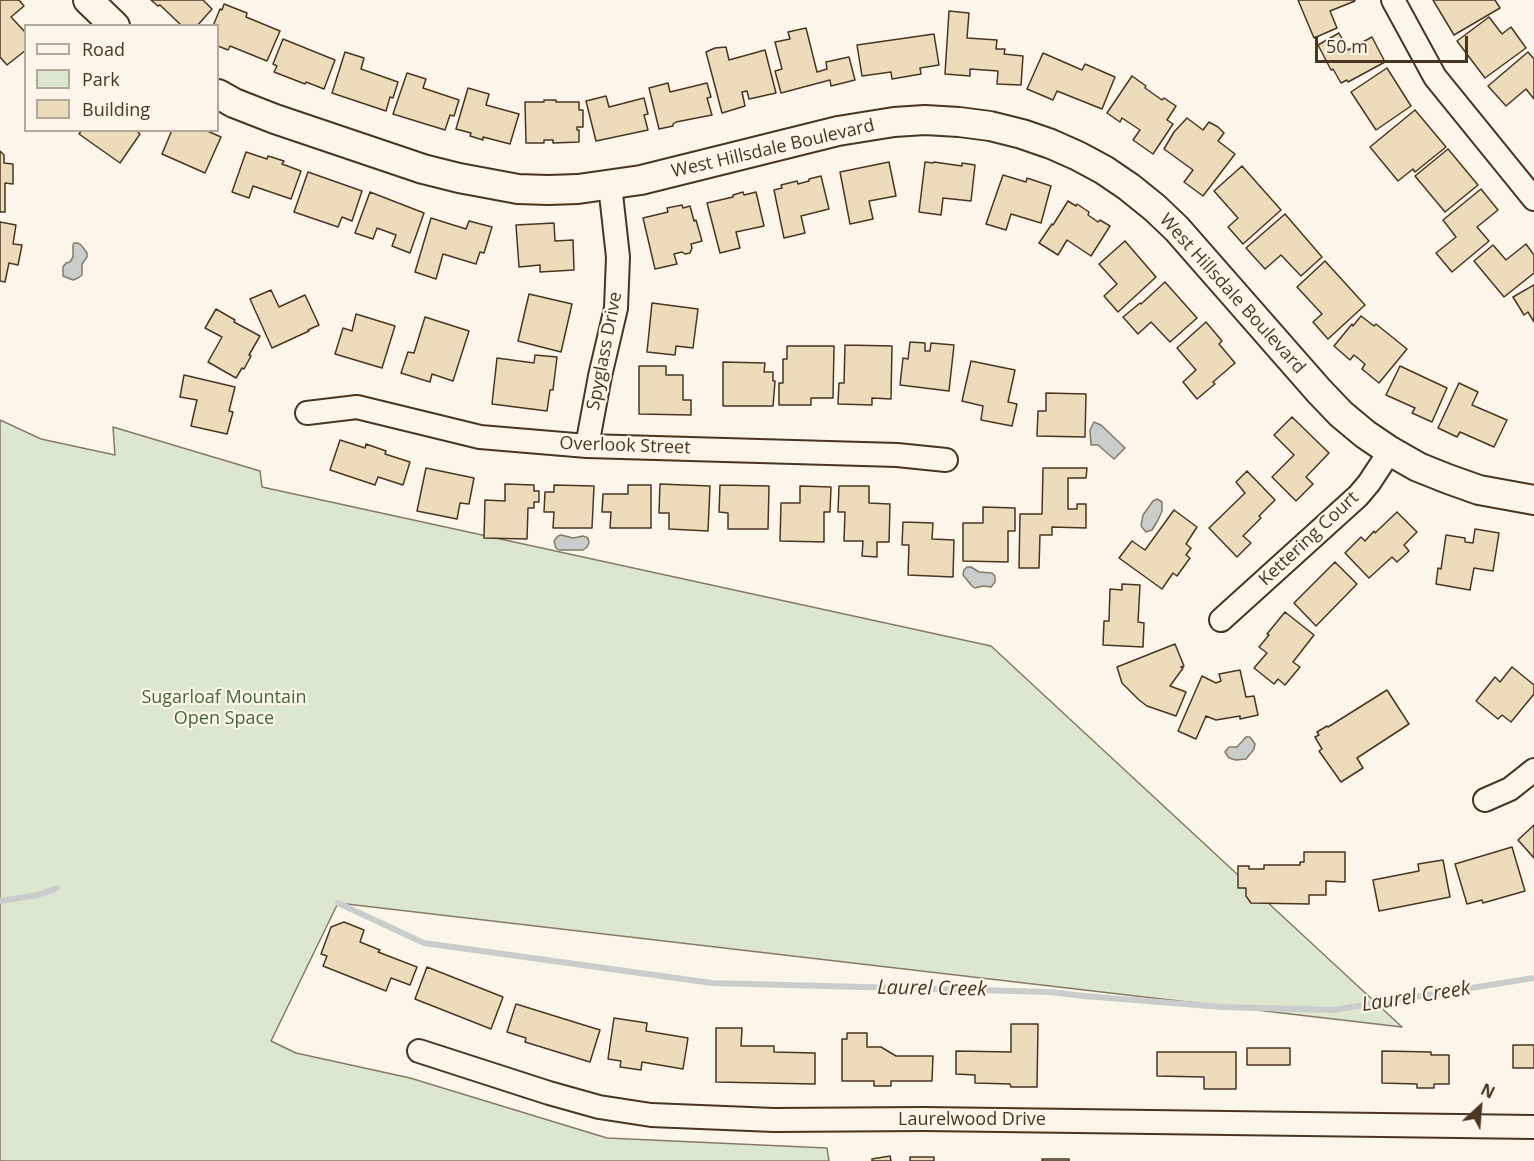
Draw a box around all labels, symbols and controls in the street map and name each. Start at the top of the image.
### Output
legend [24,24,219,132]
scale bar [1318,24,1471,62]
text: 50 m [1326,34,1368,58]
text: Road [82,37,125,61]
text: Park [82,67,120,91]
text: Building [82,97,150,121]
street label: West Hillsdale Boulevard [669,115,877,183]
street label: West Hillsdale Boulevard [1154,210,1310,378]
street label: Spyglass Drive [583,290,627,412]
street label: Overlook Street [559,433,691,459]
street label: Kettering Court [1255,487,1363,591]
park label: Sugarloaf Mountain Open Space [141,687,307,730]
water label: Laurel Creek [877,976,987,1002]
water label: Laurel Creek [1360,977,1472,1017]
north arrow [1450,1077,1510,1137]
text: N [1477,1078,1499,1104]
street label: Laurelwood Drive [898,1109,1046,1131]

